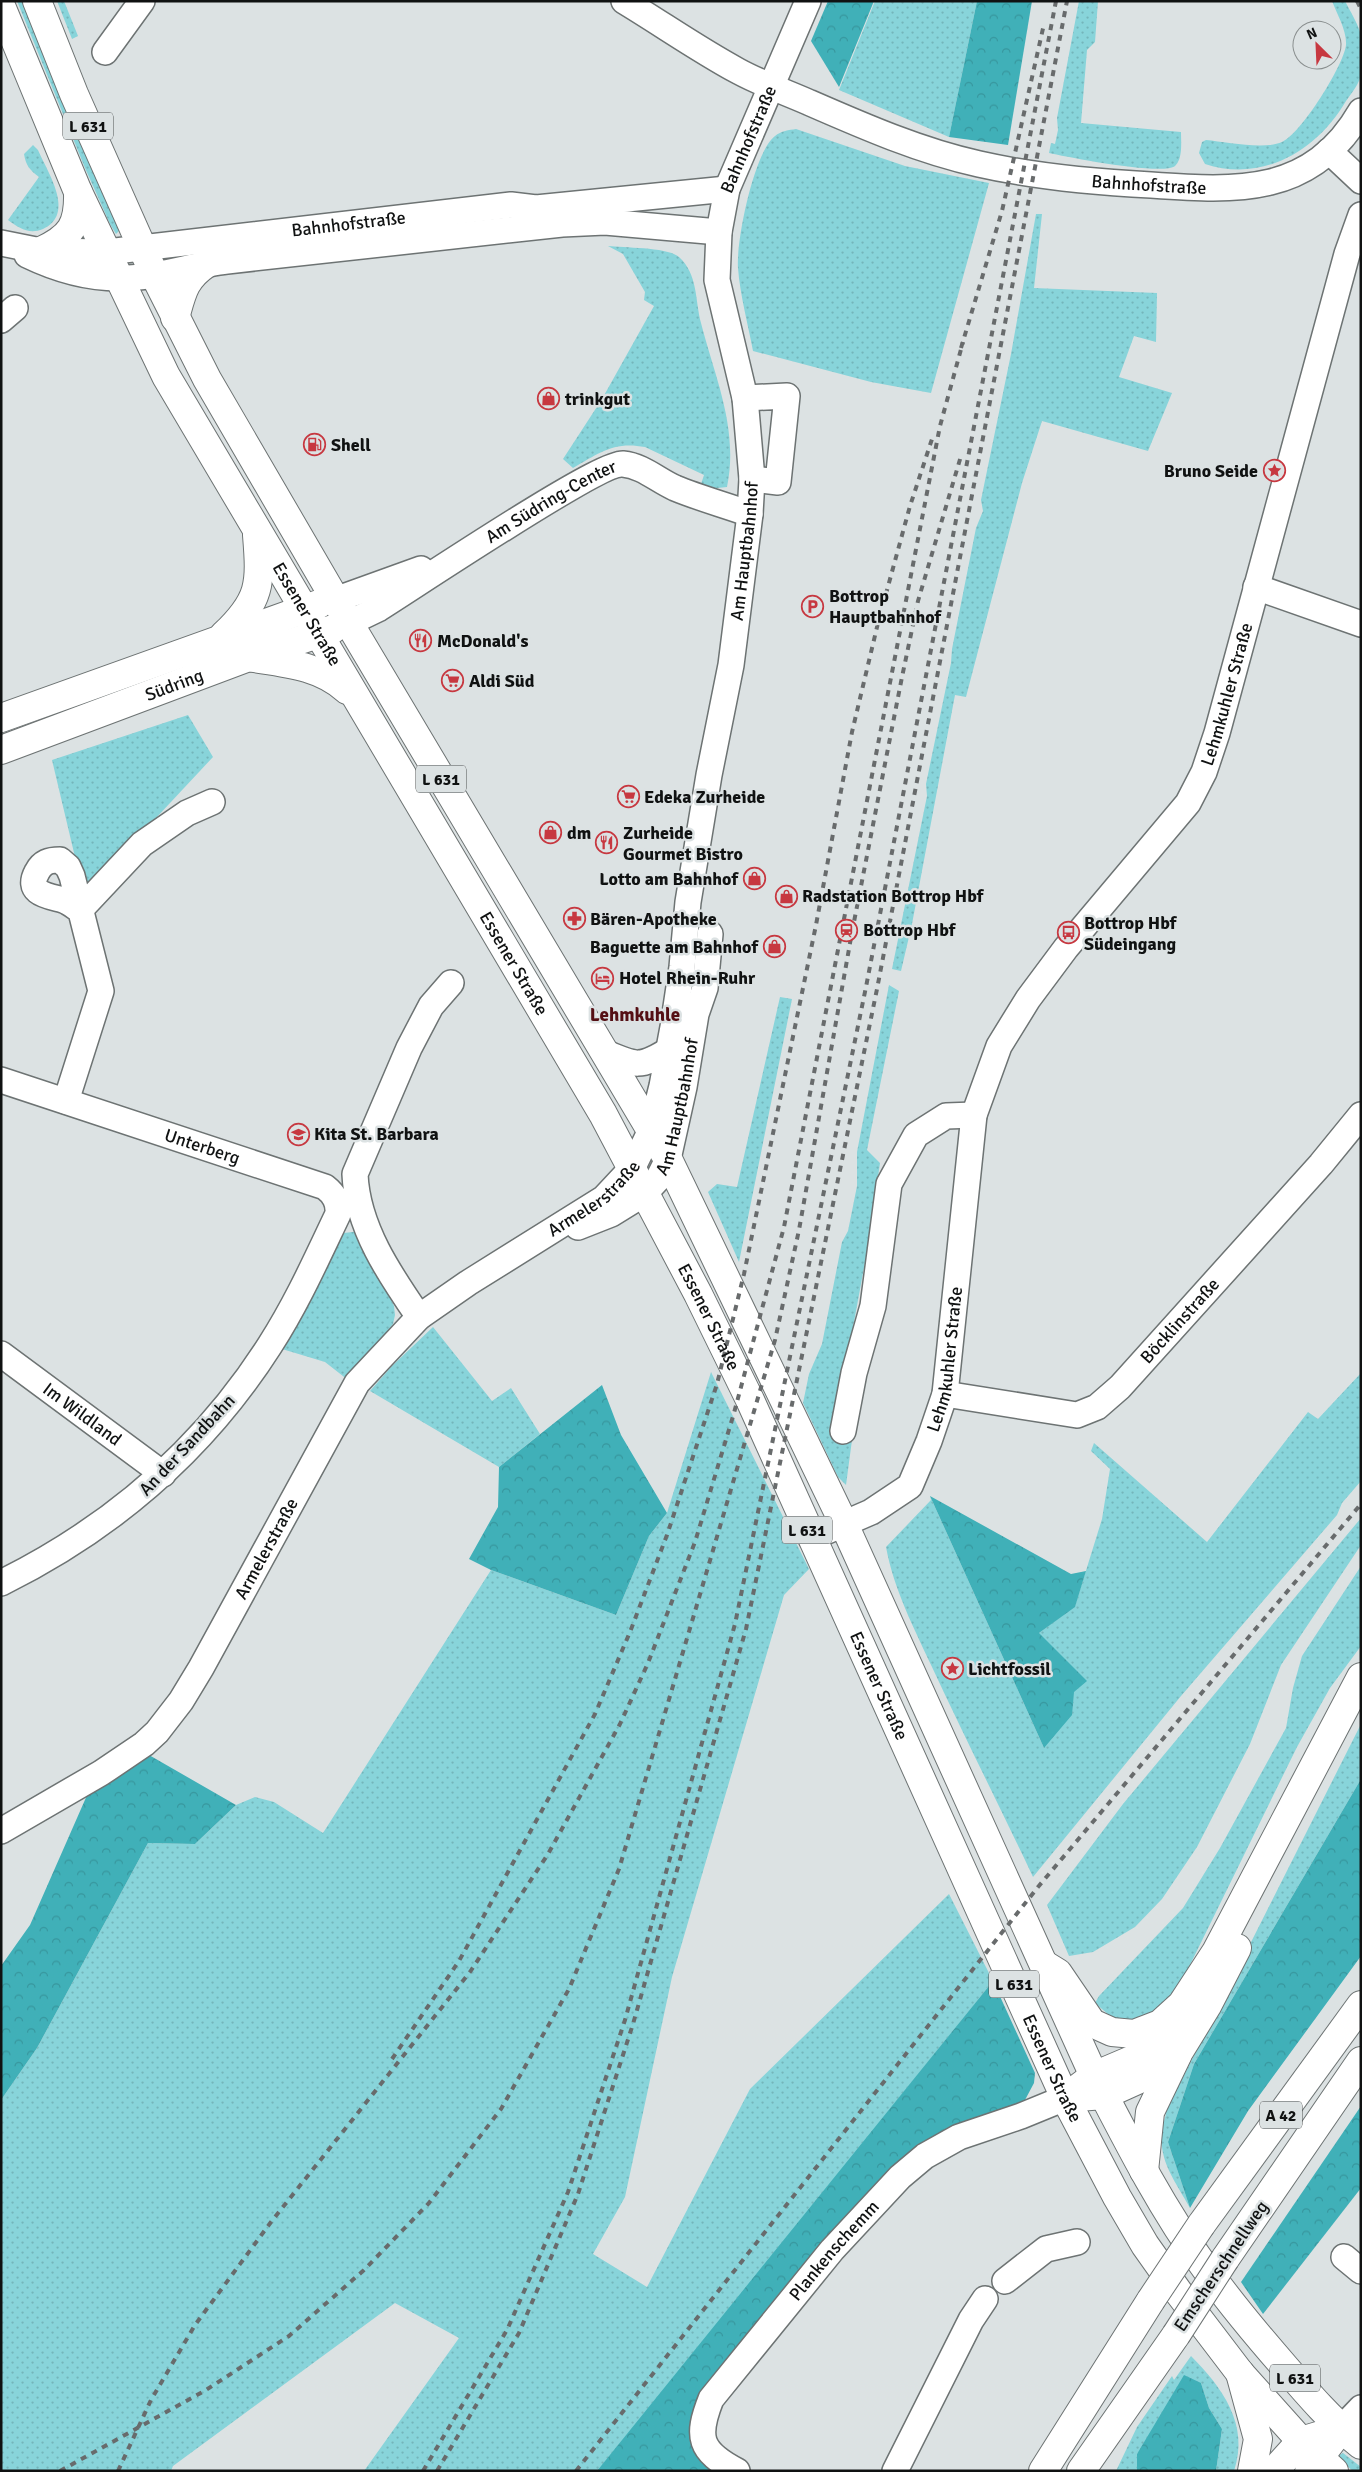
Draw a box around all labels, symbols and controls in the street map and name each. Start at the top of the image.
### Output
north arrow [1292,20,1342,70]
text: N [1304,24,1320,43]
street label: Bahnhofstraße [716,82,781,196]
road number: L 631 [63,112,113,140]
street label: Bahnhofstraße [1091,170,1207,199]
street label: Bahnhofstraße [290,206,407,241]
shop icon: trinkgut [537,387,561,411]
place label: trinkgut [564,388,630,410]
fuel station icon: Shell [303,433,327,457]
place label: Shell [331,434,371,456]
street label: Am Südring-Center [481,455,620,548]
place icon: Bruno Seide [1262,459,1286,483]
place label: Bruno Seide [1164,460,1258,482]
street label: Am Hauptbahnhof [726,480,763,622]
street label: Essener Straße [268,558,346,670]
place label: Bottrop Hauptbahnhof [829,585,943,628]
parking icon: Bottrop Hauptbahnhof [801,594,825,618]
street label: Lehmkuhler Straße [1196,620,1257,768]
restaurant icon: McDonald's [409,629,433,653]
place label: McDonald's [437,630,528,652]
street label: Südring [142,664,206,706]
supermarket icon: Aldi Süd [441,669,465,693]
place label: Aldi Süd [469,670,535,692]
road number: L 631 [416,766,466,792]
supermarket icon: Edeka Zurheide [616,785,640,809]
place label: Edeka Zurheide [644,786,765,808]
shop icon: dm [539,821,563,845]
place label: dm [567,822,591,844]
place label: Zurheide Gourmet Bistro [623,822,743,865]
restaurant icon: Zurheide Gourmet Bistro [595,831,619,855]
shop icon: Lotto am Bahnhof [742,867,766,891]
place label: Lotto am Bahnhof [599,868,739,890]
shop icon: Radstation Bottrop Hbf [774,884,798,908]
place label: Radstation Bottrop Hbf [802,885,985,907]
pharmacy icon: Bären-Apotheke [562,907,586,931]
street label: Essener Straße [475,908,553,1019]
place label: Bären-Apotheke [590,908,717,930]
place label: Bottrop Hbf Südeingang [1084,912,1178,955]
station icon: Bottrop Hbf [835,918,859,942]
place label: Bottrop Hbf [863,919,957,941]
bus stop icon: Bottrop Hbf Südeingang [1056,921,1080,945]
shop icon: Baguette am Bahnhof [762,935,786,959]
place label: Baguette am Bahnhof [590,936,759,958]
hotel icon: Hotel Rhein-Ruhr [591,966,615,990]
place label: Hotel Rhein-Ruhr [619,967,756,989]
district label: Lehmkuhle [590,1003,680,1027]
street label: Am Hauptbahnhof [651,1036,703,1179]
school or university icon: Kita St. Barbara [286,1122,310,1146]
place label: Kita St. Barbara [314,1123,439,1145]
street label: Unterberg [162,1124,243,1169]
street label: Armelerstraße [544,1158,645,1241]
street label: Essener Straße [673,1260,745,1374]
street label: Böcklinstraße [1136,1273,1224,1368]
street label: Lehmkuhler Straße [922,1285,967,1435]
street label: Im Wildland [38,1378,126,1450]
street label: An der Sandbahn [134,1390,240,1500]
street label: Armelerstraße [230,1494,303,1603]
road number: L 631 [782,1516,832,1544]
street label: Essener Straße [845,1628,913,1743]
place icon: Lichtfossil [940,1657,964,1681]
place label: Lichtfossil [968,1658,1051,1680]
road number: L 631 [989,1970,1039,1998]
street label: Essener Straße [1018,2011,1087,2126]
road number: A 42 [1260,2102,1302,2128]
street label: Plankenschemm [784,2196,884,2305]
street label: Emscherschnellweg [1169,2196,1273,2336]
road number: L 631 [1270,2364,1320,2392]

